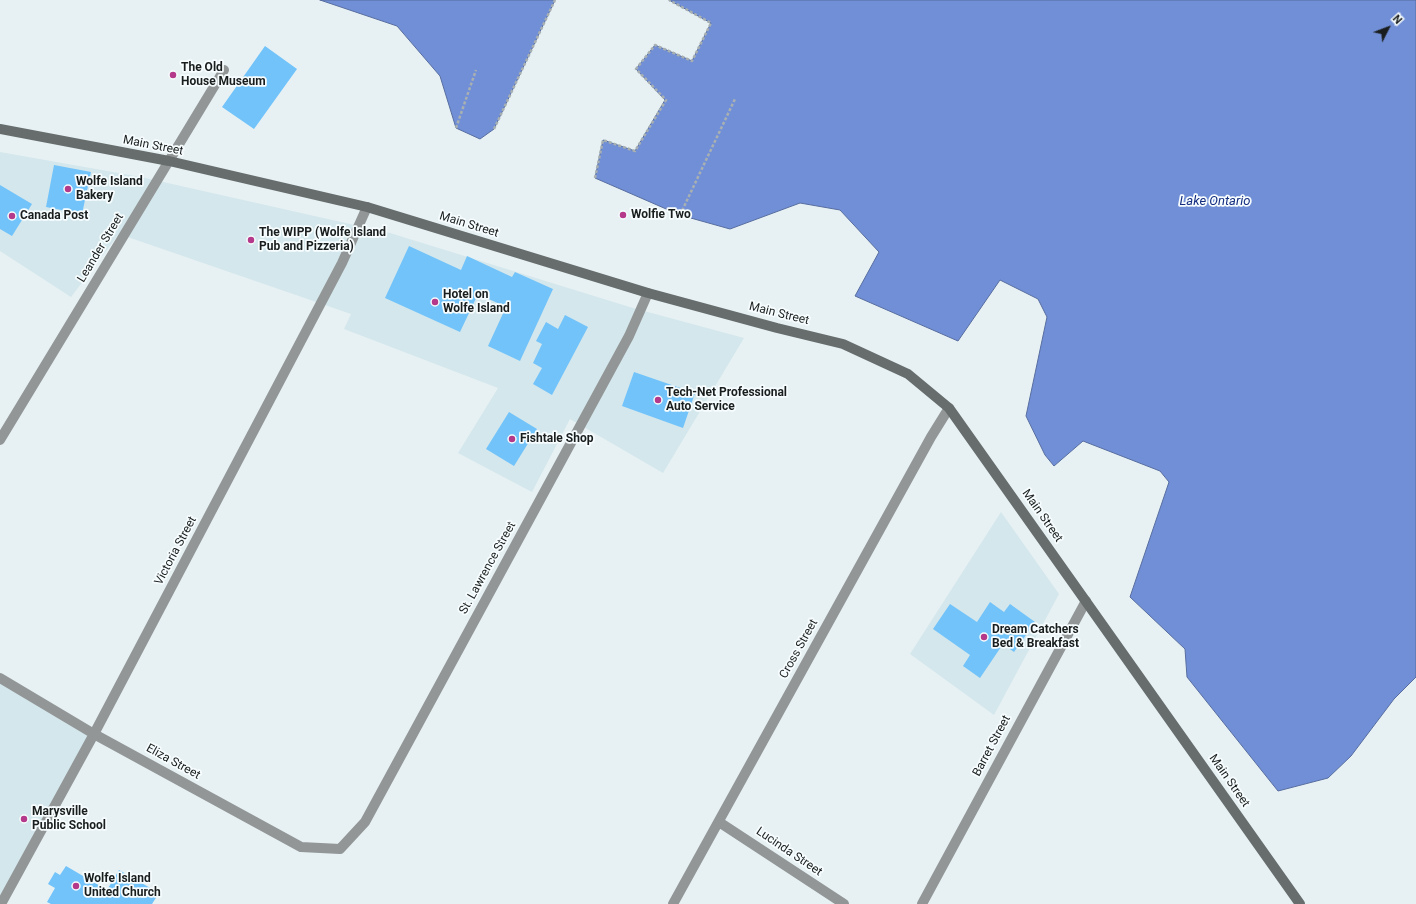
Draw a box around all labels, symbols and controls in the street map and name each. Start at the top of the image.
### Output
north arrow [1368,8,1408,48]
text: N [1390,12,1405,27]
place label: The Old House Museum [181,61,266,89]
marker: The Old House Museum [168,70,178,80]
street label: Main Street [122,133,184,159]
place label: Wolfe Island Bakery [76,175,143,203]
marker: Wolfe Island Bakery [63,184,73,194]
water label: Lake Ontario [1180,194,1250,210]
place label: Wolfie Two [631,208,691,222]
place label: Canada Post [20,209,88,223]
street label: Main Street [438,209,500,241]
marker: Wolfie Two [618,210,628,220]
marker: Canada Post [7,211,17,221]
street label: Leander Street [75,211,127,285]
place label: The WIPP (Wolfe Island Pub and Pizzeria) [259,226,386,254]
marker: The WIPP (Wolfe Island Pub and Pizzeria) [246,235,256,245]
place label: Hotel on Wolfe Island [443,288,510,316]
marker: Hotel on Wolfe Island [430,297,440,307]
street label: Main Street [748,300,810,328]
place label: Tech-Net Professional Auto Service [666,386,787,414]
marker: Tech-Net Professional Auto Service [653,395,663,405]
place label: Fishtale Shop [520,432,593,446]
marker: Fishtale Shop [507,434,517,444]
street label: Main Street [1019,487,1065,545]
street label: Victoria Street [152,514,200,588]
street label: St. Lawrence Street [457,519,519,617]
street label: Cross Street [777,617,821,681]
place label: Dream Catchers Bed & Breakfast [992,623,1079,651]
marker: Dream Catchers Bed & Breakfast [979,632,989,642]
street label: Barret Street [970,713,1014,779]
street label: Eliza Street [143,741,203,783]
street label: Main Street [1206,752,1252,810]
place label: Marysville Public School [32,805,106,833]
marker: Marysville Public School [19,814,29,824]
street label: Lucinda Street [753,825,825,879]
place label: Wolfe Island United Church [84,872,161,900]
marker: Wolfe Island United Church [71,881,81,891]

